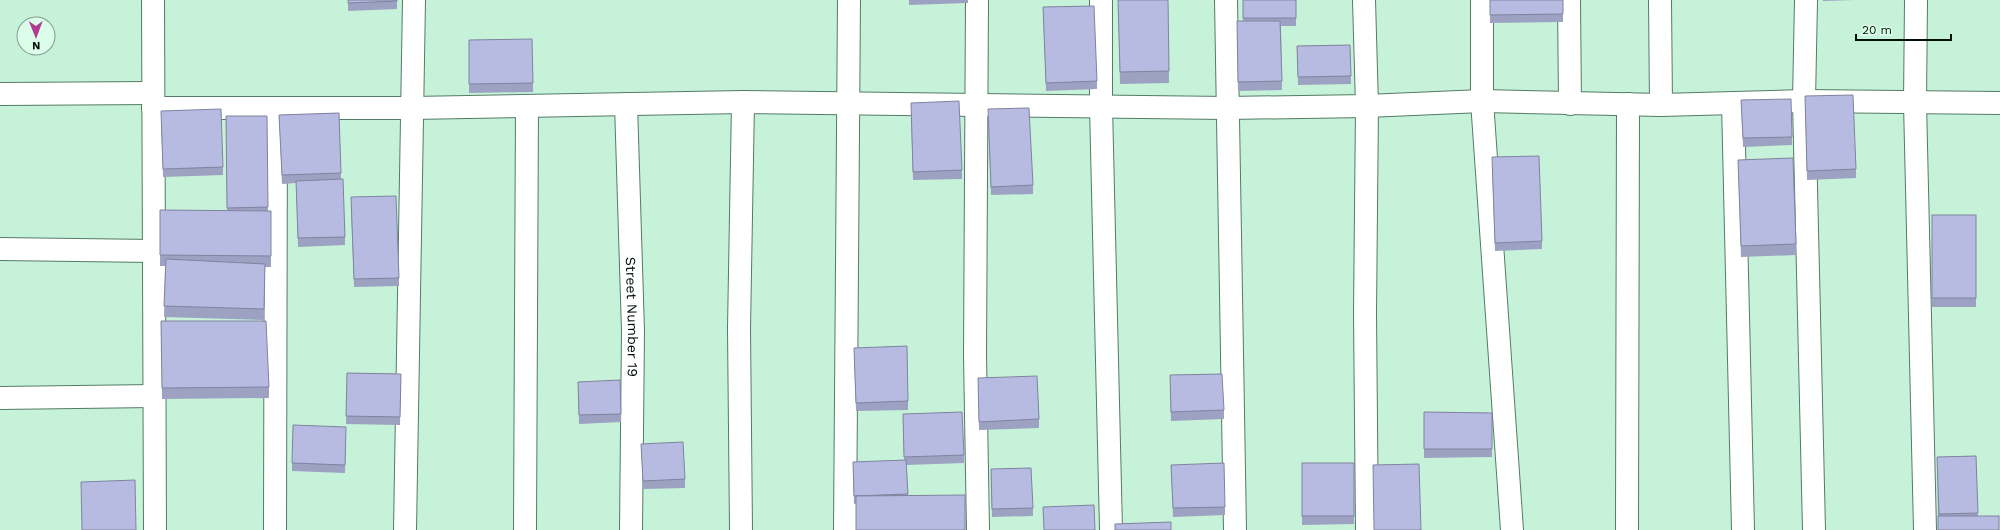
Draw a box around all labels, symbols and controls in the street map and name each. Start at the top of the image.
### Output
north arrow [16,16,56,56]
scale bar [1856,16,1951,42]
text: 20 m [1862,23,1892,37]
text: N [32,39,40,52]
street label: Street Number 19 [623,257,641,377]

